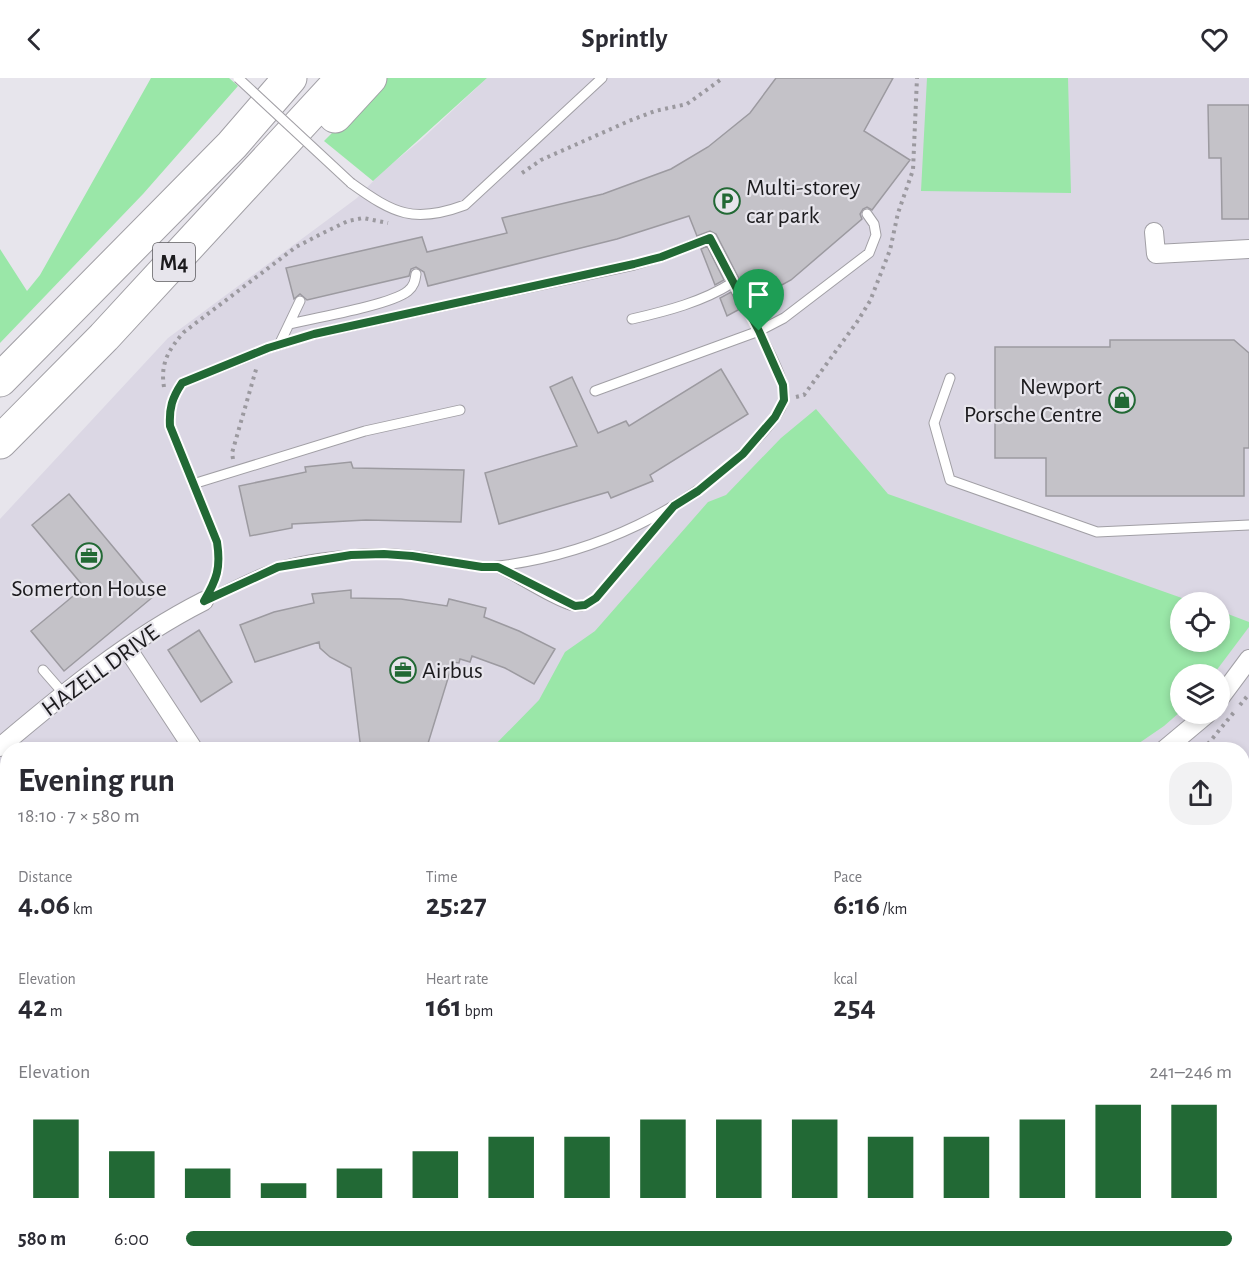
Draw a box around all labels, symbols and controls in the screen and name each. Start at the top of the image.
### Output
icon: back [18,23,51,56]
icon: heart [1198,23,1231,56]
text: Sprintly [581,25,668,52]
place label: Multi-storey car park [746,176,860,228]
parking icon: Multi-storey car park [712,186,742,216]
road number: M4 [153,243,195,281]
pin [733,269,784,331]
icon: arrive [742,278,775,311]
place label: Newport Porsche Centre [964,375,1102,427]
shop icon: Newport Porsche Centre [1107,385,1137,415]
office icon: Somerton House [74,541,104,571]
place label: Somerton House [11,577,167,601]
map controls [1170,592,1230,724]
button: locate [1170,592,1230,652]
street label: HAZELL DRIVE [38,620,164,721]
office icon: Airbus [388,655,418,685]
place label: Airbus [422,659,483,683]
button: layers [1170,664,1230,724]
button: share [1169,762,1232,825]
text: Evening run [18,765,175,798]
text: 18:10 · 7 × 580 m [18,806,140,826]
text: Distance [18,869,72,885]
text: Time [426,869,458,885]
text: Pace [833,869,862,885]
text: 4.06 [18,890,70,920]
text: 25:27 [426,890,487,920]
text: 6:16 [833,890,880,920]
text: km [70,901,93,917]
text: /km [880,901,907,917]
text: Elevation [18,971,76,987]
text: Heart rate [426,971,488,987]
text: kcal [833,971,858,987]
text: 42 [18,992,47,1022]
text: 161 [426,992,462,1022]
text: 254 [833,992,876,1022]
text: m [47,1003,63,1019]
text: bpm [462,1003,493,1019]
text: Elevation [18,1062,90,1082]
text: 241–246 m [1149,1062,1232,1082]
text: 580 m [18,1229,66,1249]
text: 6:00 [114,1229,149,1249]

